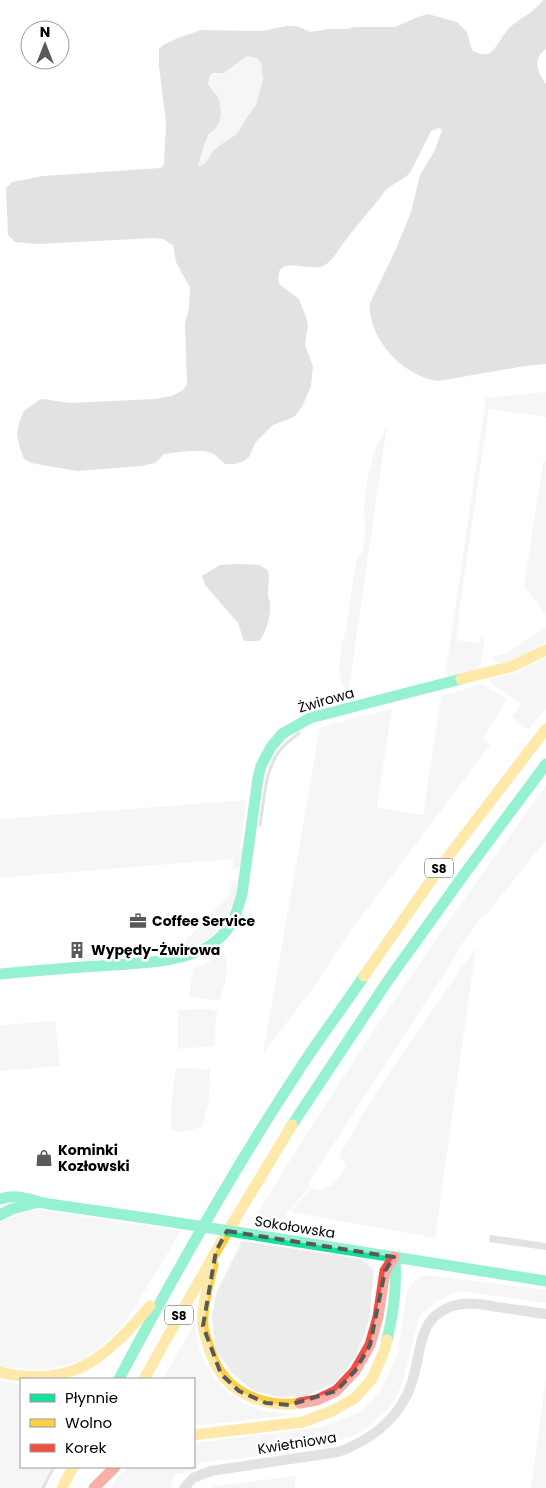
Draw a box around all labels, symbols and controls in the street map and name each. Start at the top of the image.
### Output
north arrow [20,20,70,70]
text: N [40,22,50,42]
street label: Żwirowa [296,682,356,718]
road number: S8 [425,858,453,878]
office icon: Coffee Service [128,911,148,931]
place label: Coffee Service [152,911,255,931]
building icon: Wypędy-Żwirowa [67,940,87,960]
place label: Wypędy-Żwirowa [91,940,220,960]
place label: Kominki Kozłowski [58,1140,130,1176]
shop icon: Kominki Kozłowski [34,1148,54,1168]
street label: Sokołowska [253,1211,337,1243]
road number: S8 [165,1306,193,1324]
legend [20,1378,195,1468]
text: Płynnie [65,1387,118,1408]
text: Wolno [65,1412,112,1433]
street label: Kwietniowa [256,1427,338,1459]
text: Korek [65,1437,106,1458]

